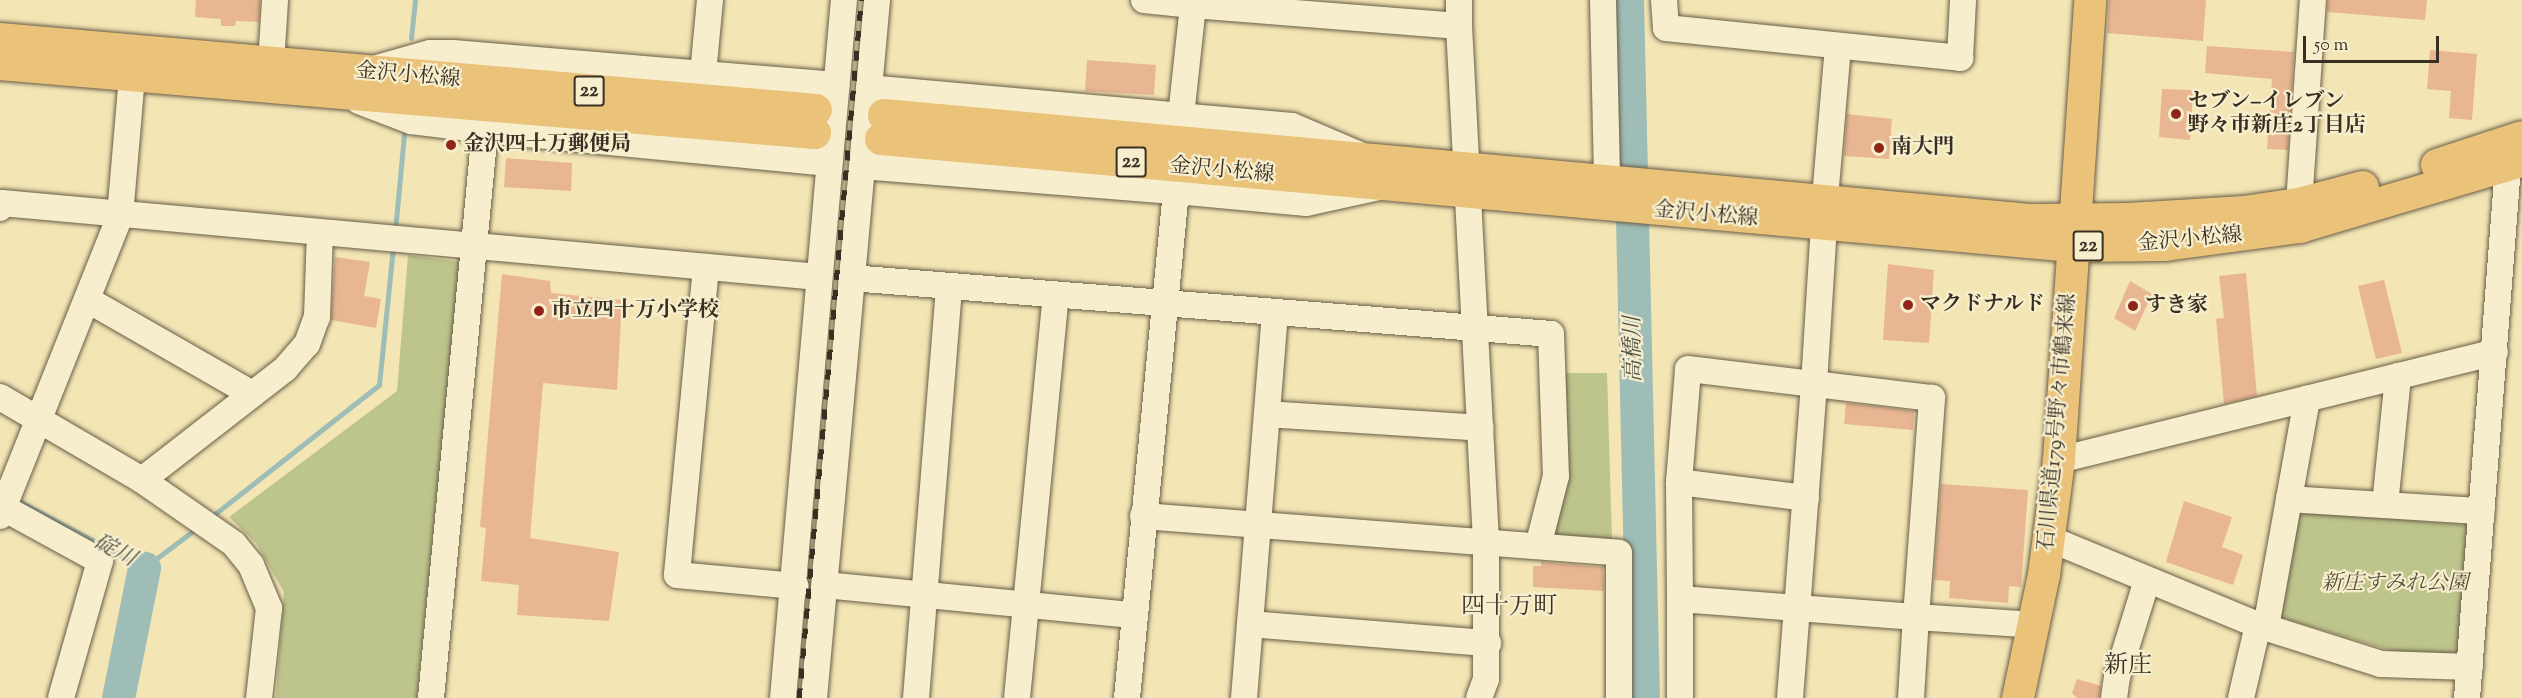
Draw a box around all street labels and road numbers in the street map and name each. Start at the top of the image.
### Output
street label: 金沢小松線 [355,59,461,93]
road number: 22 [572,74,606,108]
road number: 22 [1114,145,1148,179]
street label: 金沢小松線 [1169,154,1275,188]
street label: 金沢小松線 [1653,198,1759,232]
street label: 金沢小松線 [2137,223,2243,257]
road number: 22 [2072,229,2104,263]
street label: 石川県道179号野々市鶴来線 [2034,292,2082,552]

